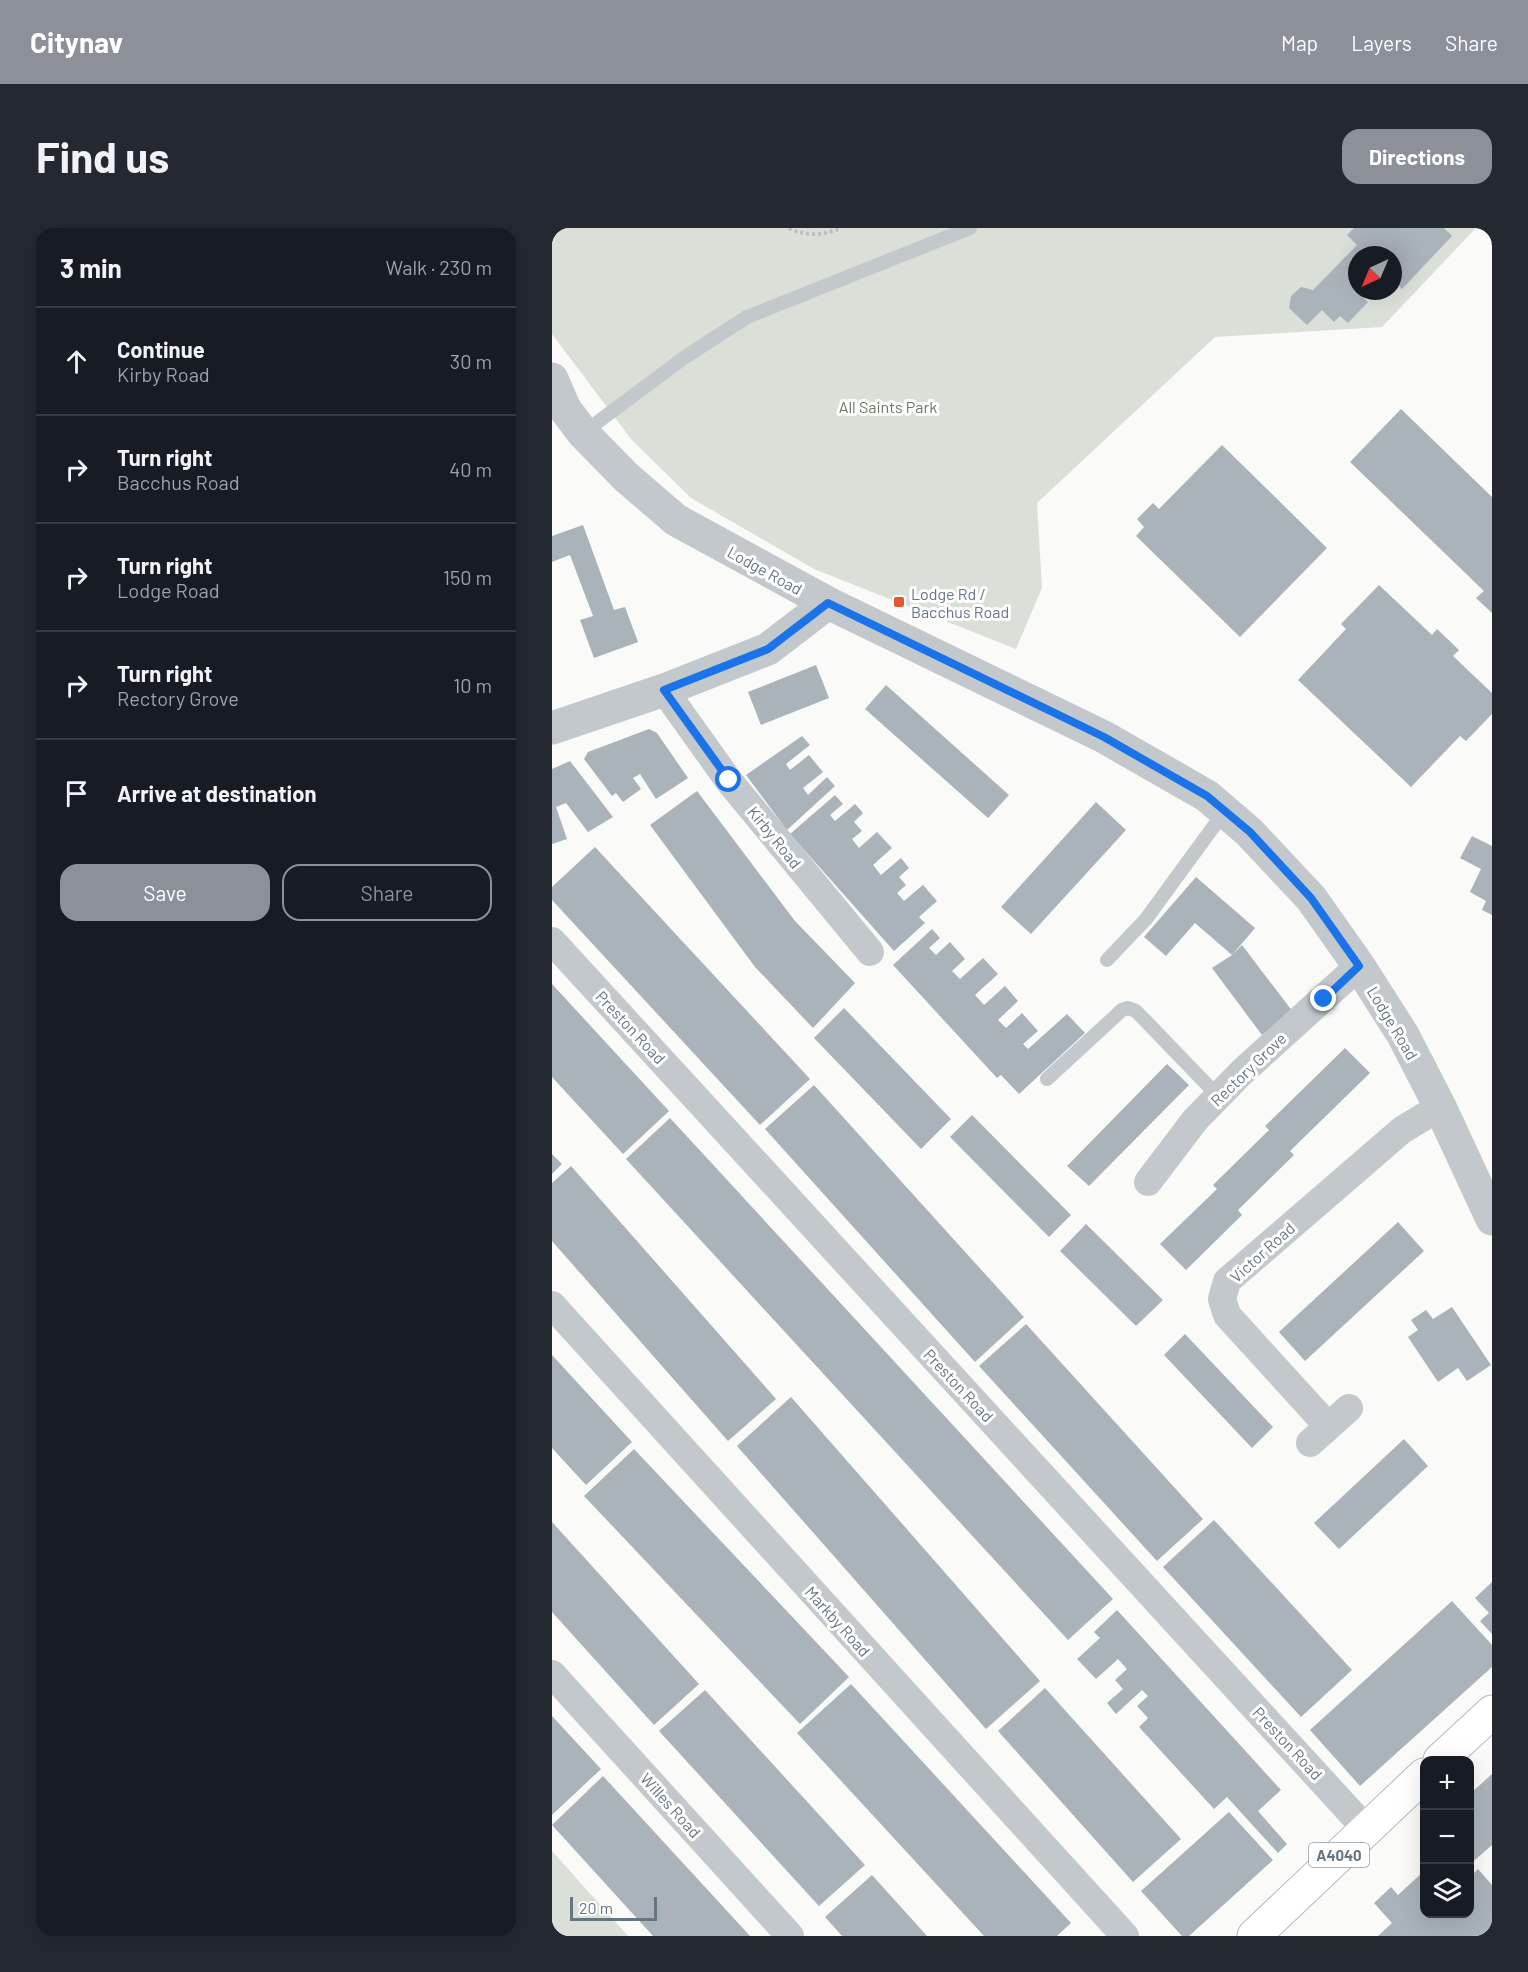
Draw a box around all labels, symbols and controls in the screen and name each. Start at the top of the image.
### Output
text: Citynav [30,25,123,59]
text: Map [1281,30,1318,55]
text: Layers [1351,30,1412,55]
text: Share [1445,30,1498,55]
button: Directions [1342,129,1492,184]
text: Find us [36,131,169,181]
north arrow [1348,246,1402,300]
text: 3 min [60,252,122,283]
text: Walk · 230 m [386,255,492,279]
text: Continue [117,336,205,362]
icon: ahead [60,345,93,378]
text: 30 m [450,349,492,373]
text: Kirby Road [117,362,210,386]
park label: All Saints Park [839,397,937,416]
text: Turn right [117,444,212,470]
icon: right [60,453,93,486]
text: 40 m [449,457,492,481]
text: Bacchus Road [117,470,240,494]
street label: Lodge Road [724,542,806,598]
text: Turn right [117,552,212,578]
icon: right [60,561,93,594]
text: 150 m [443,565,492,589]
text: Lodge Road [117,578,220,602]
place label: Lodge Rd / Bacchus Road [911,584,1009,621]
marker: Lodge Rd / Bacchus Road [892,595,906,609]
text: Turn right [117,660,212,686]
icon: right [60,669,93,702]
text: 10 m [453,673,492,697]
text: Rectory Grove [117,686,239,710]
route start [715,766,741,792]
icon: arrive [60,777,93,810]
text: Arrive at destination [117,780,316,806]
street label: Kirby Road [744,802,806,872]
button: Save [60,864,270,921]
button: Share [282,864,492,921]
street label: Lodge Road [1364,983,1422,1063]
route end [1310,985,1336,1011]
street label: Preston Road [592,987,670,1067]
street label: Rectory Grove [1206,1028,1290,1110]
street label: Victor Road [1226,1218,1298,1286]
street label: Preston Road [920,1345,998,1425]
street label: Markby Road [801,1582,875,1660]
street label: Preston Road [1249,1703,1327,1783]
map controls [1420,1756,1474,1918]
button: + [1420,1756,1474,1810]
street label: Willes Road [637,1769,705,1841]
button: − [1420,1810,1474,1864]
road number: A4040 [1309,1843,1369,1867]
button: layers [1420,1864,1474,1918]
scale bar [570,1894,657,1922]
text: 20 m [579,1898,613,1917]

